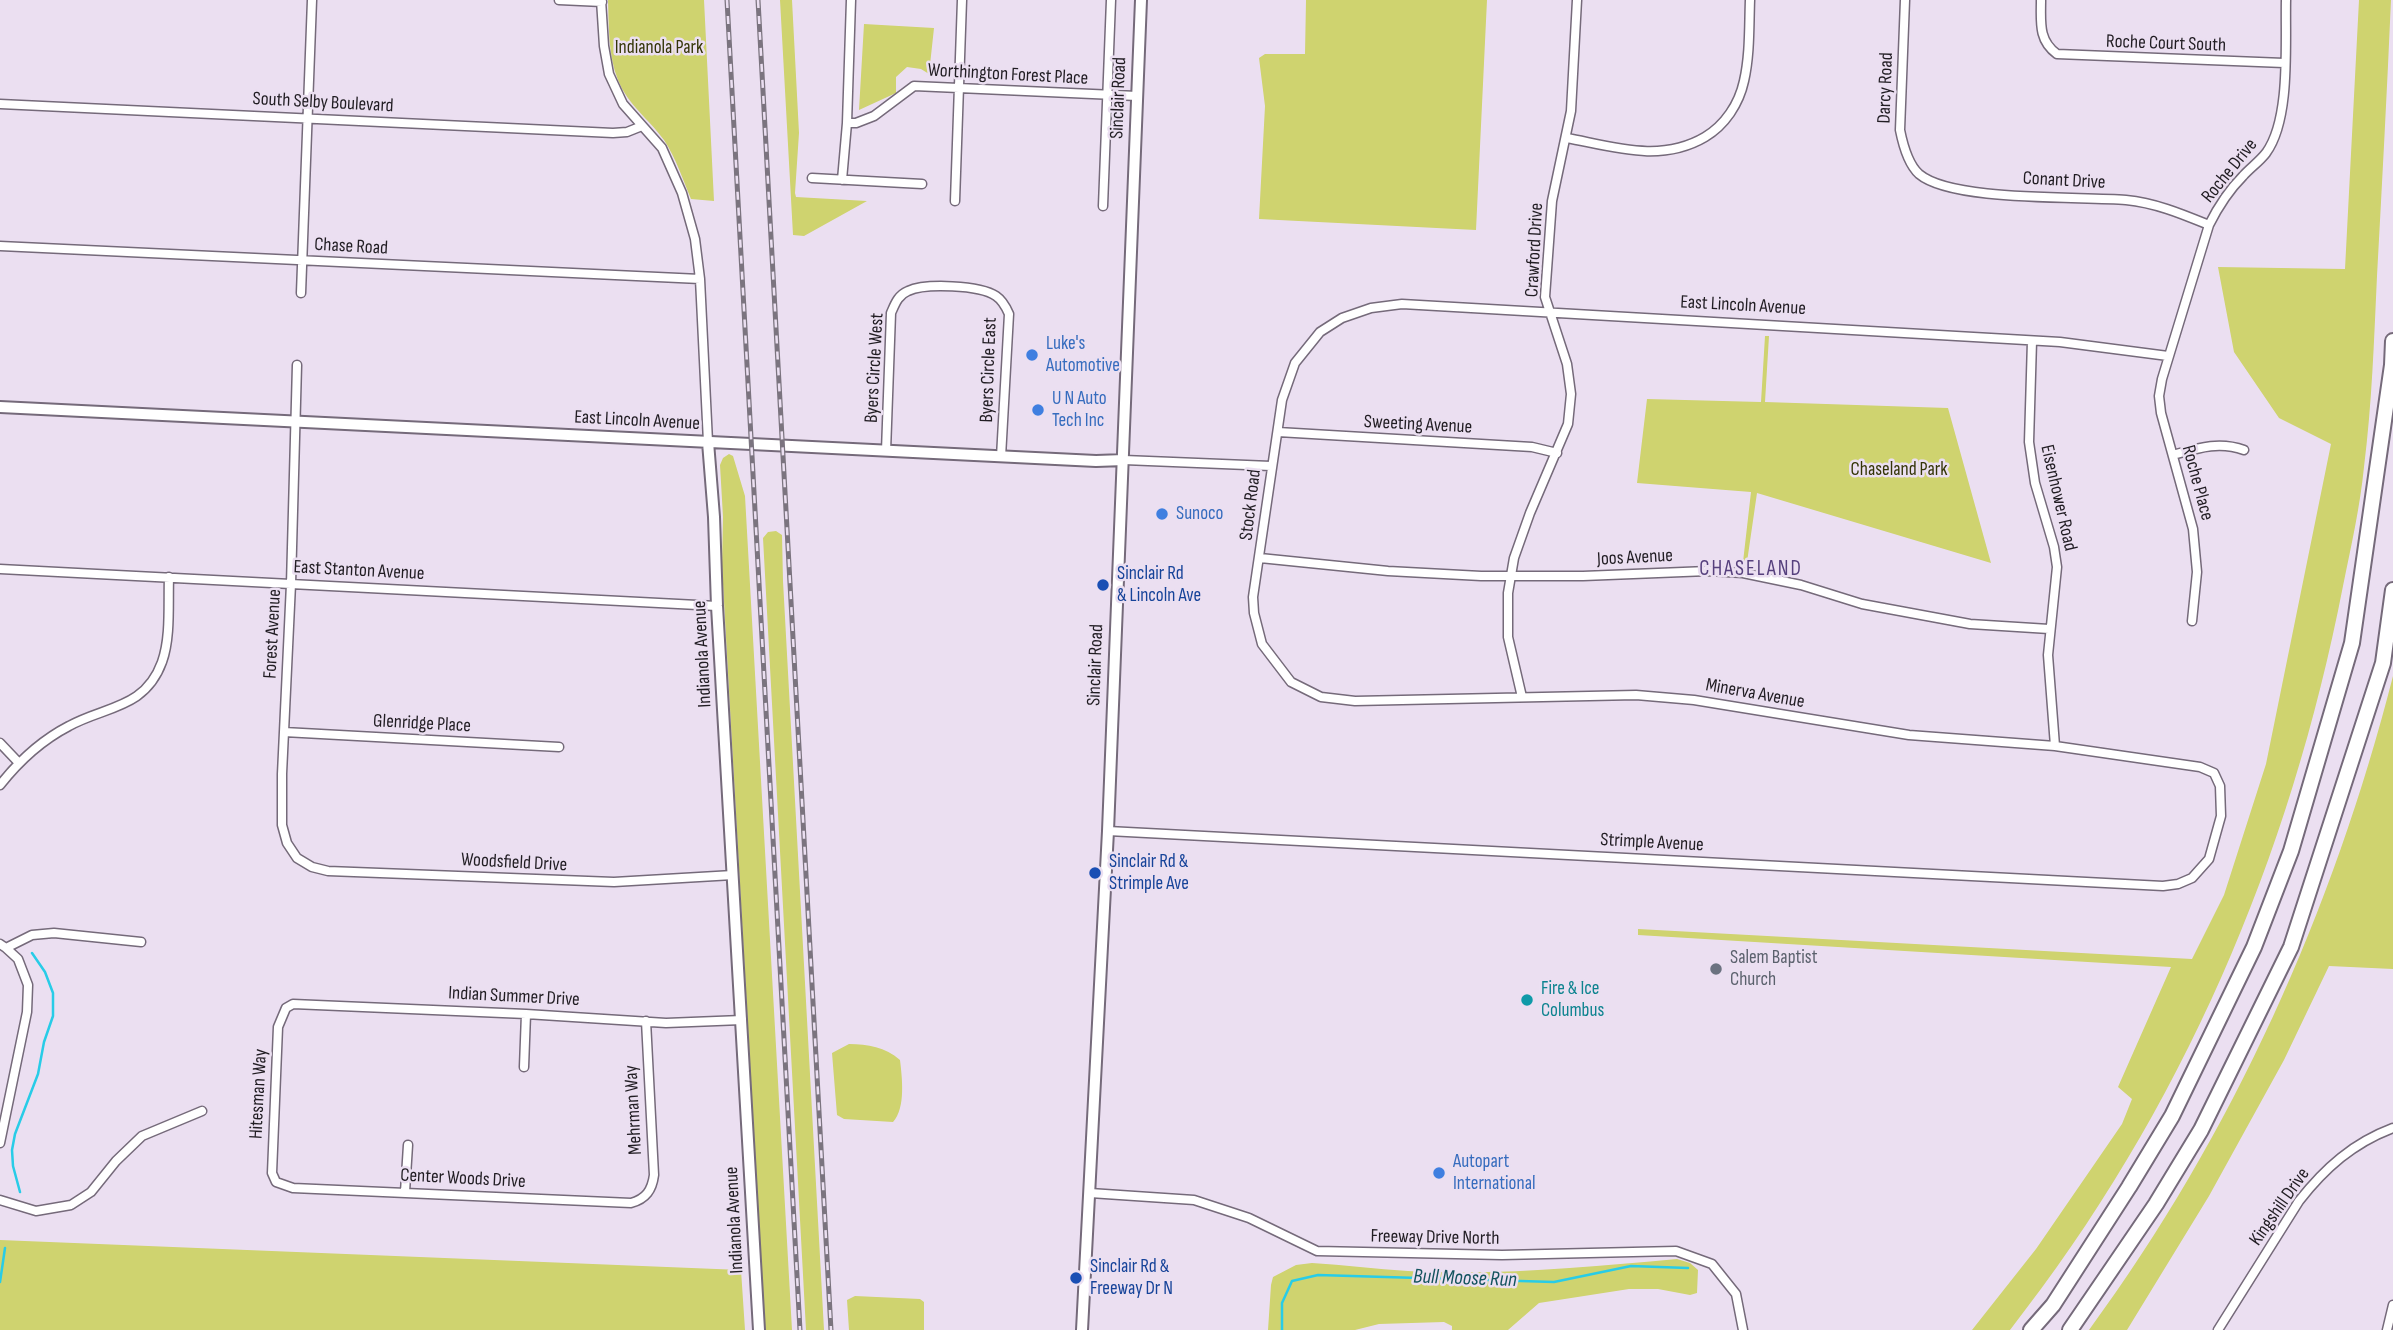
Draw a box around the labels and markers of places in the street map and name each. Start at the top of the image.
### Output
place label: Luke's Automotive [1046,333,1120,377]
marker: Luke's Automotive [1024,347,1040,363]
place label: U N Auto Tech Inc [1052,388,1107,432]
marker: U N Auto Tech Inc [1030,402,1046,418]
place label: Sunoco [1176,503,1223,525]
marker: Sunoco [1154,506,1170,522]
place label: Sinclair Rd & Lincoln Ave [1117,563,1201,607]
marker: Sinclair Rd & Lincoln Ave [1095,577,1111,593]
place label: Sinclair Rd & Strimple Ave [1109,851,1189,895]
marker: Sinclair Rd & Strimple Ave [1087,865,1103,881]
place label: Salem Baptist Church [1730,947,1817,991]
marker: Salem Baptist Church [1708,961,1724,977]
place label: Fire & Ice Columbus [1541,978,1604,1022]
marker: Fire & Ice Columbus [1519,992,1535,1008]
place label: Autopart International [1453,1151,1535,1195]
marker: Autopart International [1431,1165,1447,1181]
place label: Sinclair Rd & Freeway Dr N [1090,1256,1173,1300]
marker: Sinclair Rd & Freeway Dr N [1068,1270,1084,1286]

